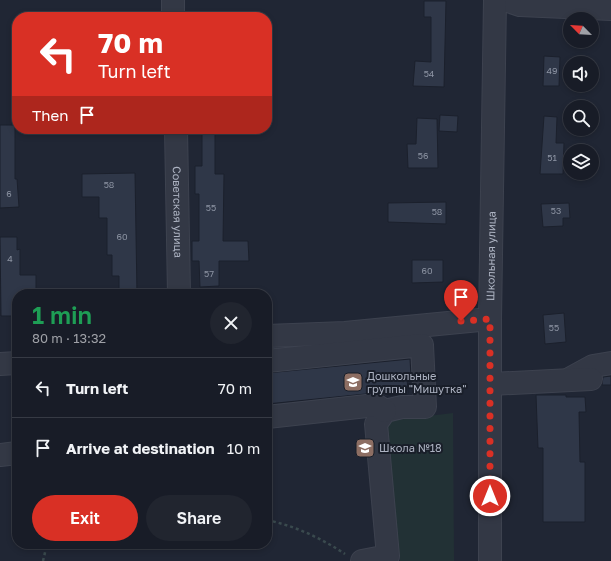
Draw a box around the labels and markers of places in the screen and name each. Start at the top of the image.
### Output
pin [444,280,478,321]
place label: Дошкольные группы "Мишутка" [367,369,467,395]
school or university icon: Дошкольные группы "Мишутка" [342,371,364,393]
school or university icon: Школа №18 [354,437,376,459]
place label: Школа №18 [379,441,442,454]

